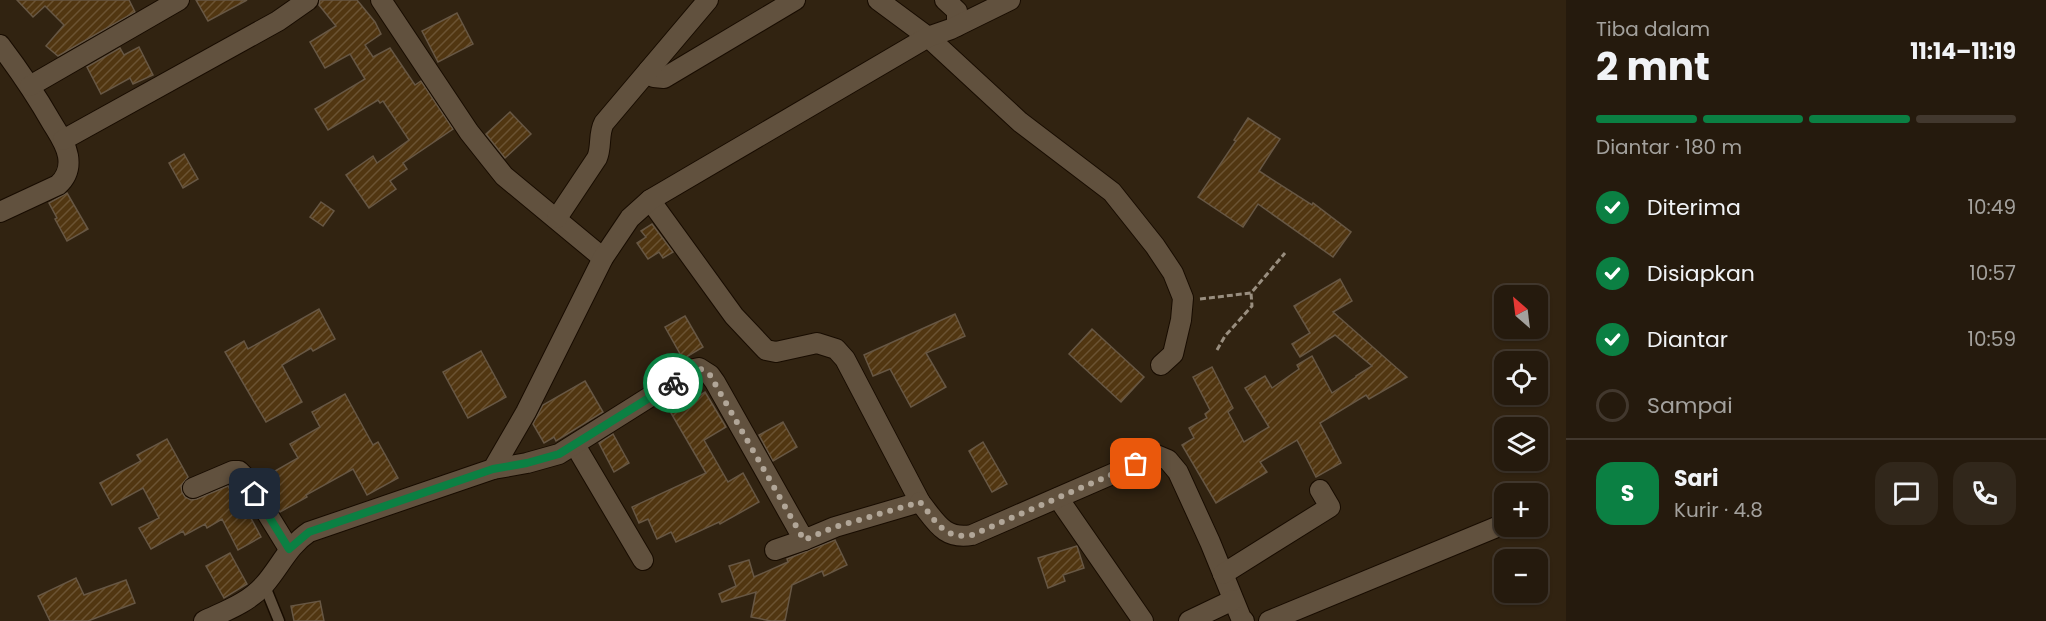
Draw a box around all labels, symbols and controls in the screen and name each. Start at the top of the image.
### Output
text: Tiba dalam [1596,15,1710,43]
text: 11:14–11:19 [1910,36,2016,67]
text: 2 mnt [1596,39,1710,94]
text: Diantar · 180 m [1596,133,1742,161]
icon: check [1596,191,1629,224]
text: Diterima [1647,192,1741,223]
text: 10:49 [1968,193,2016,221]
icon: check [1596,257,1629,290]
text: Disiapkan [1647,258,1755,289]
text: 10:57 [1969,259,2016,287]
north arrow [1494,285,1548,339]
map controls [1494,285,1548,603]
icon: check [1596,323,1629,356]
text: Diantar [1647,324,1728,355]
text: 10:59 [1968,325,2016,353]
button: locate [1494,351,1548,405]
courier [643,353,703,413]
icon: bike [657,367,690,400]
text: Sampai [1647,390,1733,421]
button: layers [1494,417,1548,471]
pin [1110,438,1161,489]
icon: bag [1119,447,1152,480]
button: chat [1875,462,1938,525]
button: phone [1953,462,2016,525]
text: Sari [1674,463,1718,494]
pin [229,468,280,519]
icon: home [238,477,271,510]
text: S [1621,478,1634,509]
button: + [1494,483,1548,537]
text: Kurir · 4.8 [1674,496,1763,524]
button: − [1494,549,1548,603]

